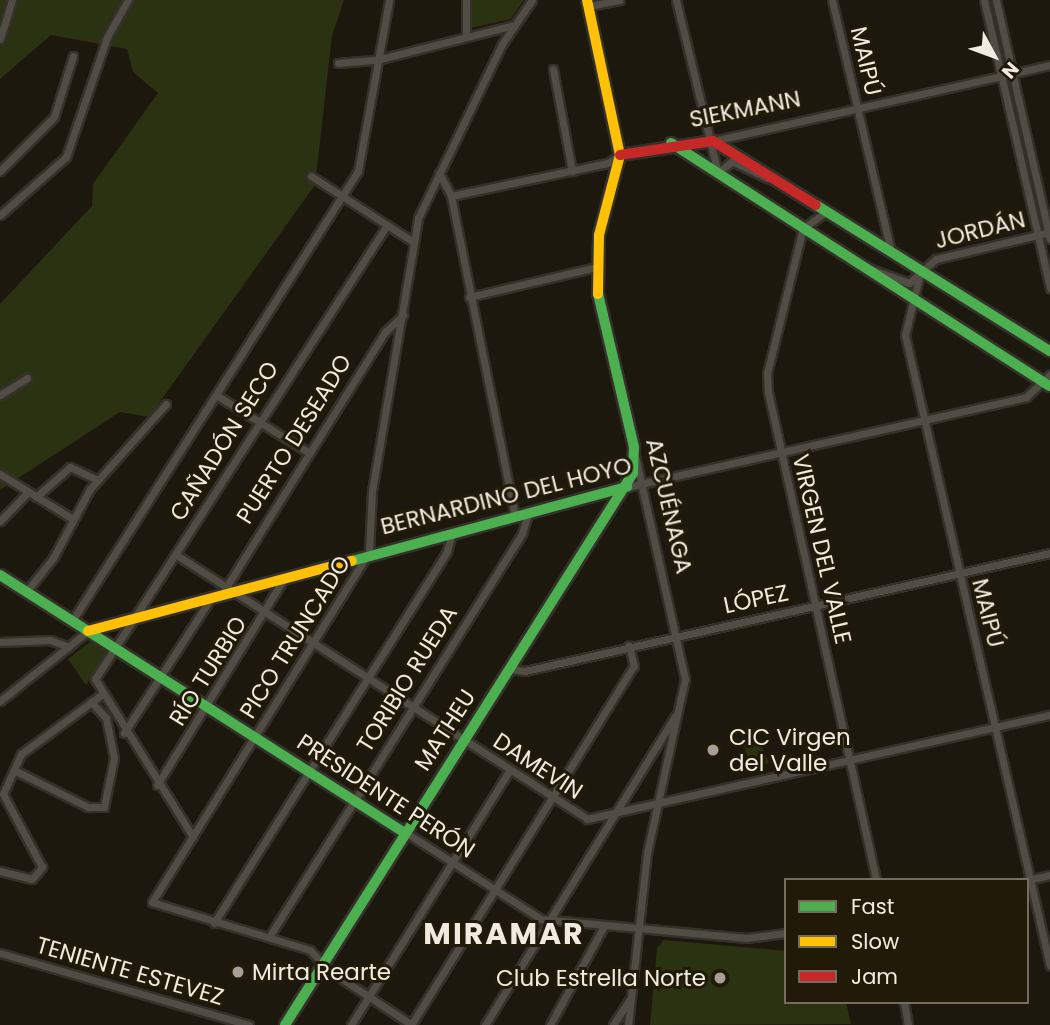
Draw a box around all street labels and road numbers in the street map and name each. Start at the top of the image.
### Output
street label: MAIPÚ [845,24,887,98]
street label: SIEKMANN [687,85,803,133]
street label: JORDÁN [932,205,1028,255]
street label: PUERTO DESEADO [231,349,357,529]
street label: CAÑADÓN SECO [164,356,284,526]
street label: AZCUÉNAGA [640,436,698,576]
street label: BERNARDINO DEL HOYO [378,451,634,541]
street label: VIRGEN DEL VALLE [787,451,857,647]
street label: PICO TRUNCADO [234,551,356,723]
street label: MAIPÚ [966,576,1010,650]
street label: LÓPEZ [721,579,791,619]
street label: TORIBIO RUEDA [351,601,463,757]
street label: RÍO TURBIO [164,611,252,731]
street label: MATHEU [409,684,481,776]
street label: DAMEVIN [488,727,588,805]
street label: PRESIDENTE PERÓN [292,728,480,864]
street label: TENIENTE ESTEVEZ [33,931,227,1011]

